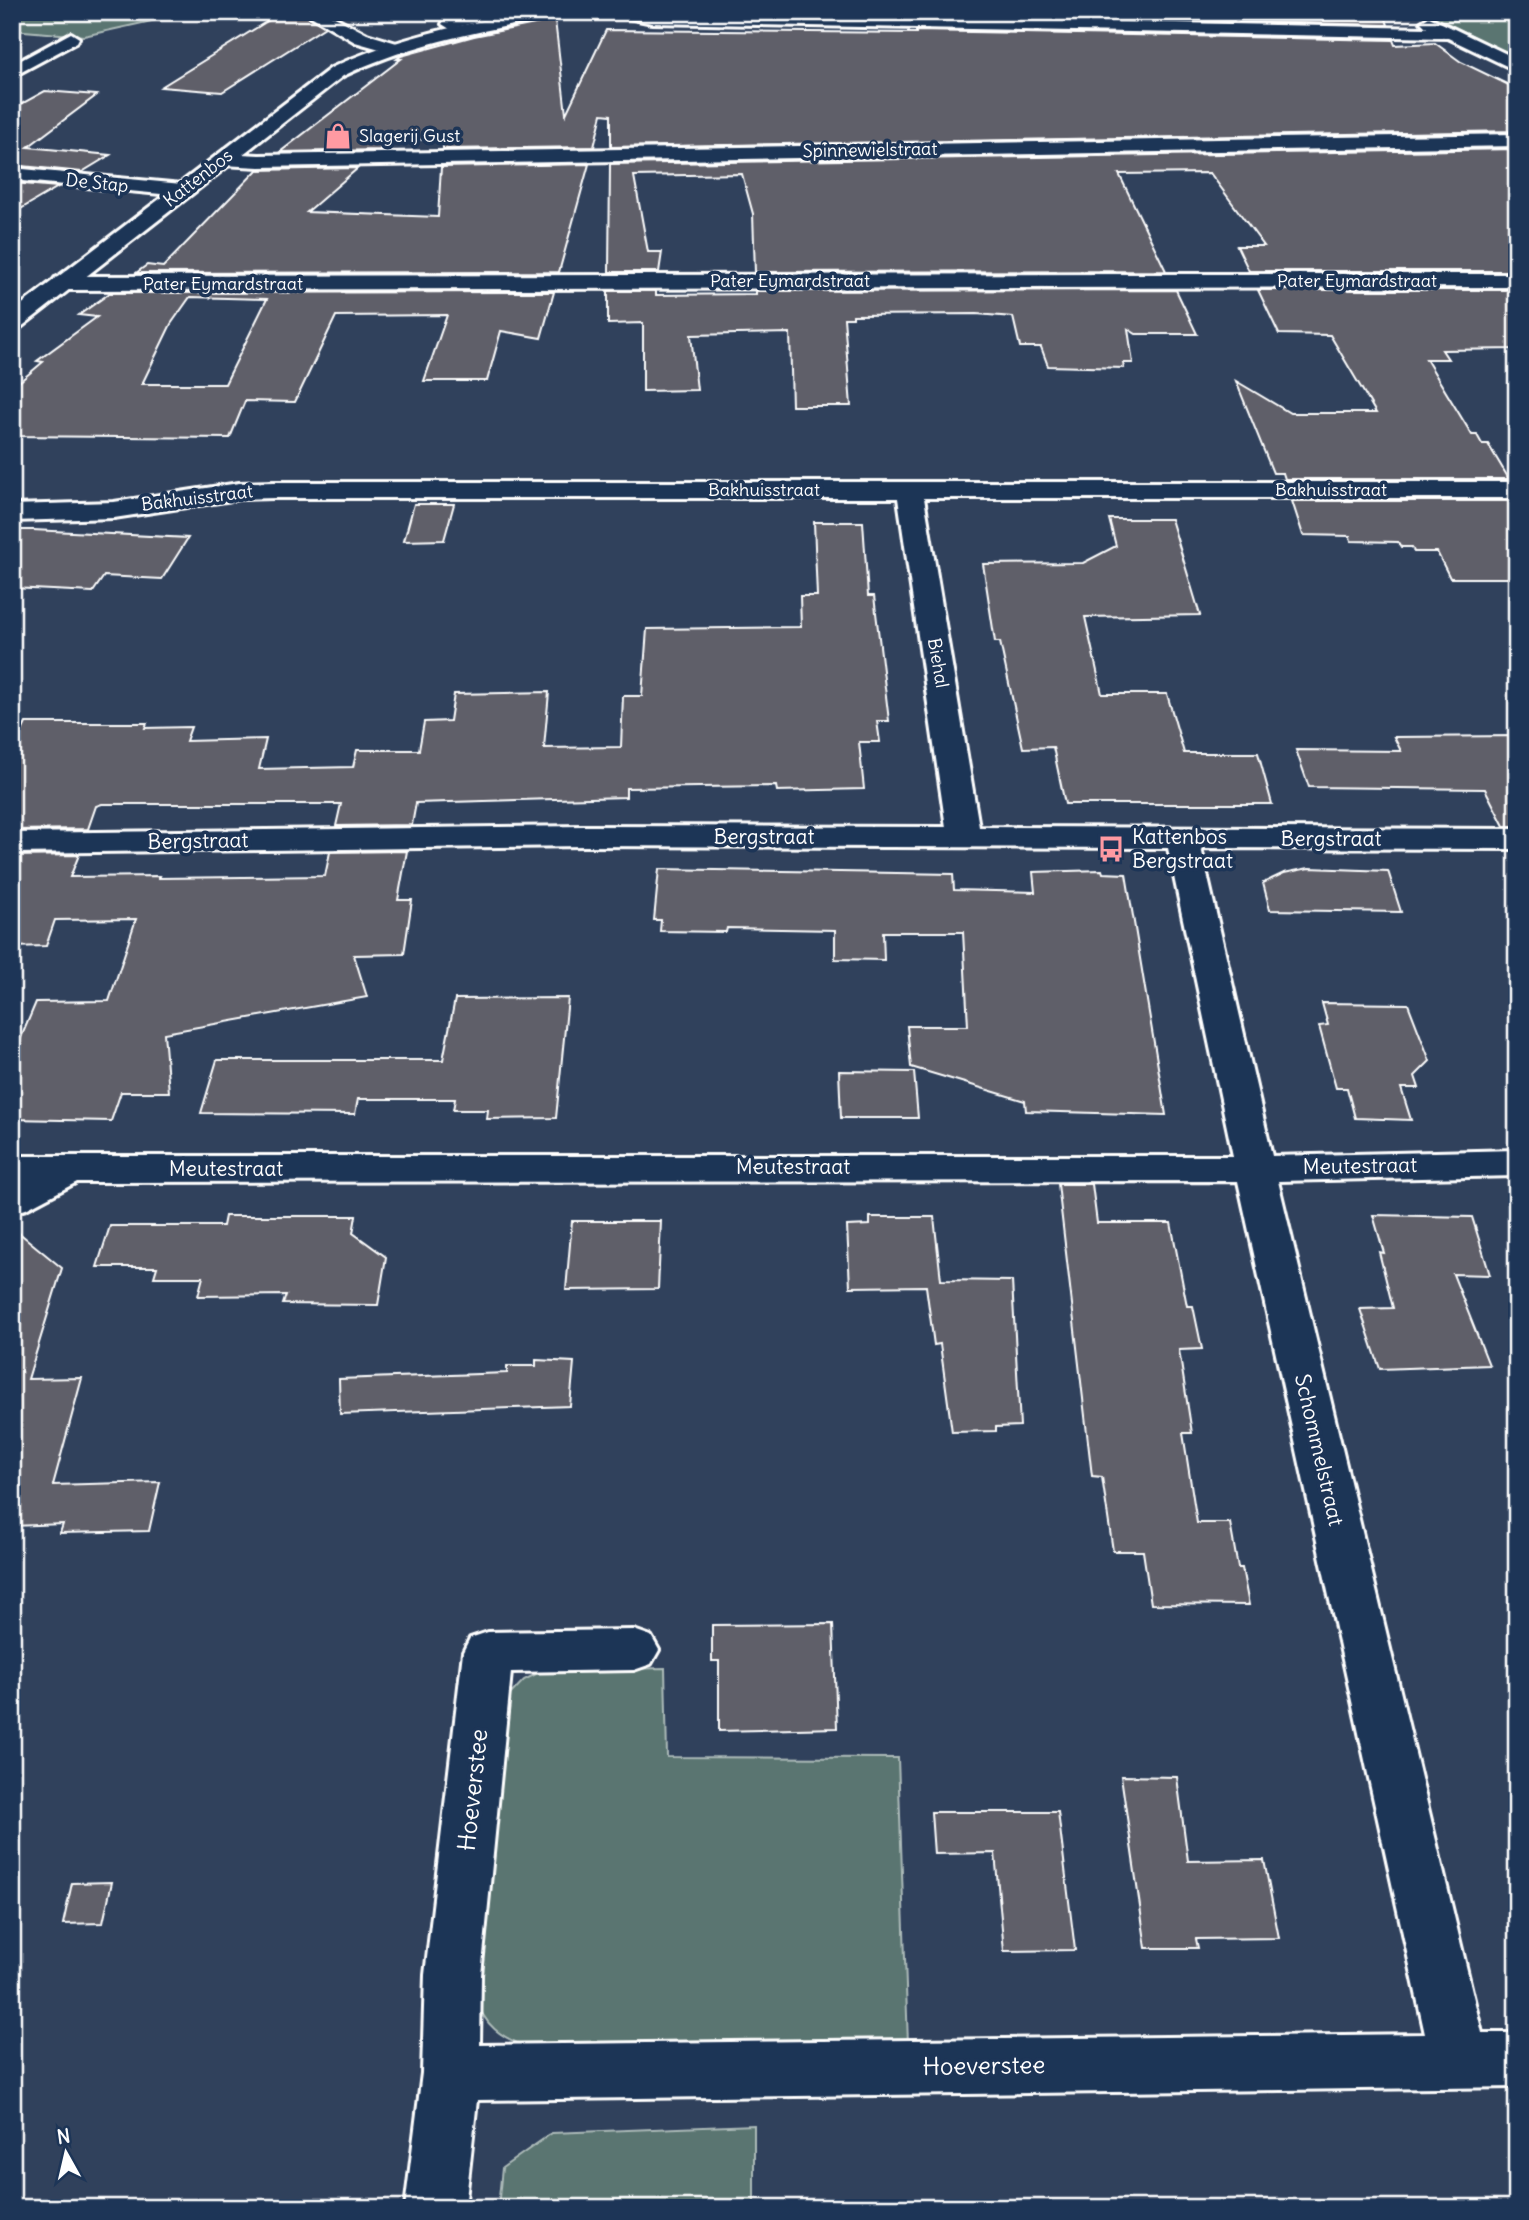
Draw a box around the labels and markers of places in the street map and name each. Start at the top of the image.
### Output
shop icon: Slagerij Gust [323,121,353,151]
place label: Slagerij Gust [359,124,460,147]
place label: Kattenbos Bergstraat [1132,823,1233,874]
bus stop icon: Kattenbos Bergstraat [1096,834,1126,864]

